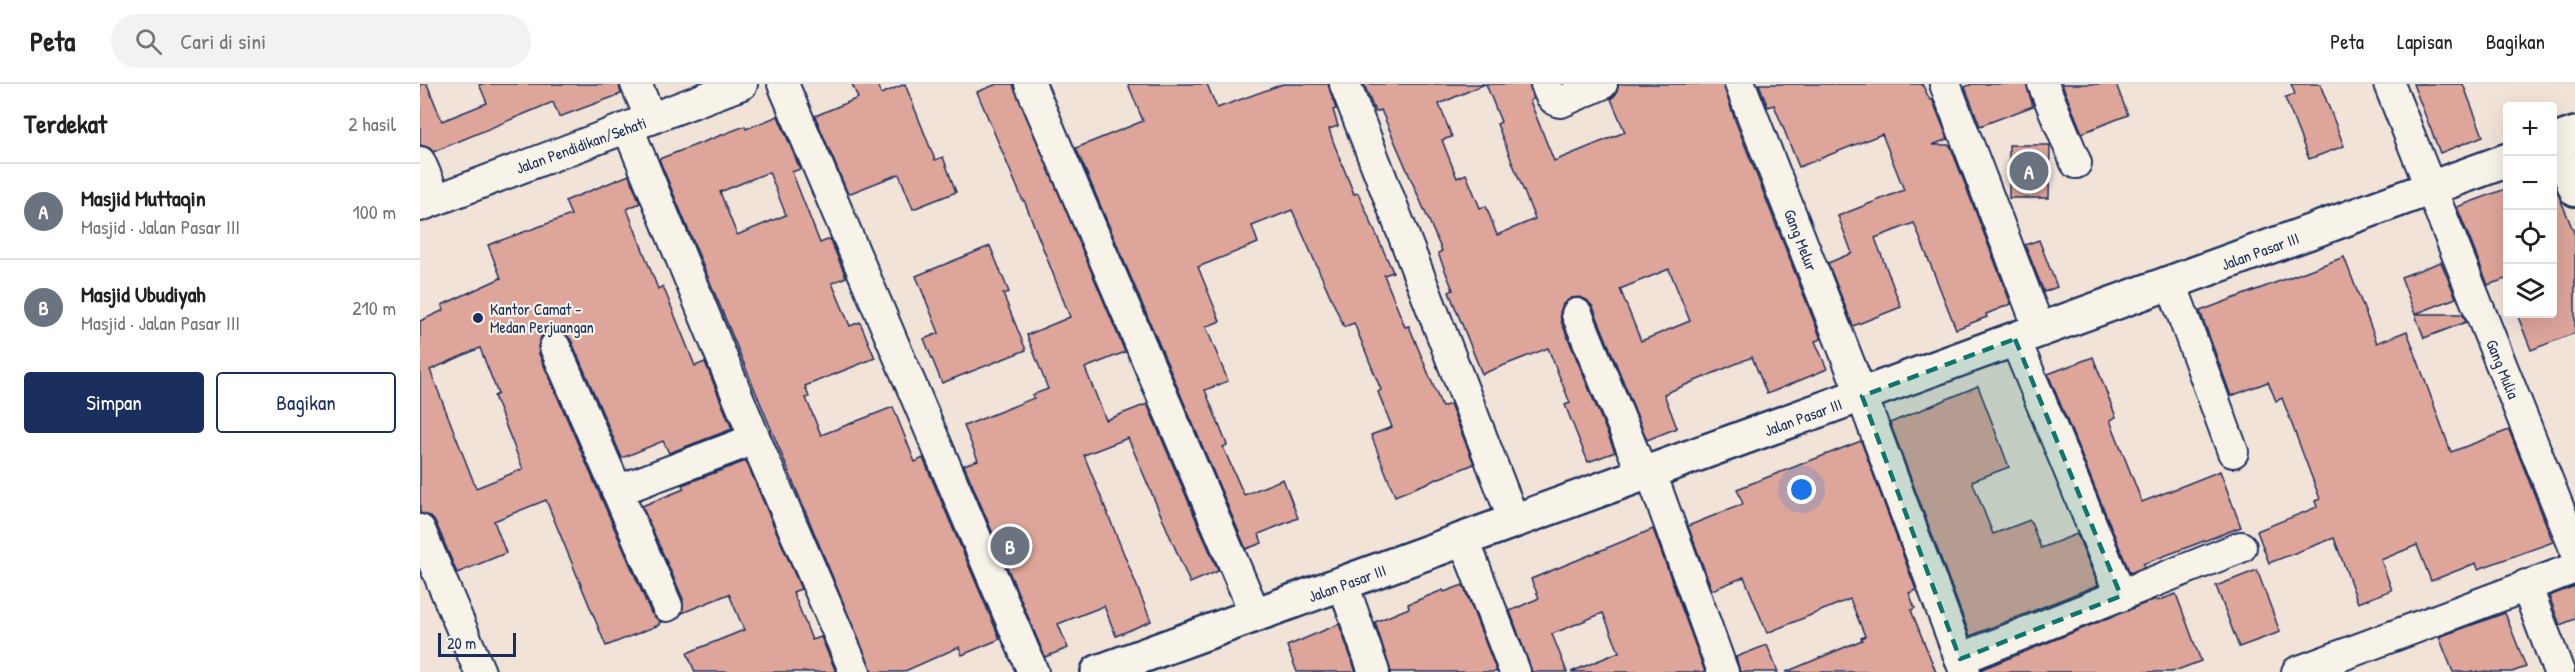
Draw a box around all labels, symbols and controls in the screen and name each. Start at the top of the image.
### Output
search box [111,14,531,68]
text: Peta [30,22,75,60]
icon: search [132,25,165,58]
text: Cari di sini [180,26,266,56]
text: Peta [2330,27,2364,56]
text: Lapisan [2397,27,2453,56]
text: Bagikan [2486,27,2545,56]
map controls [2503,102,2557,318]
button: + [2503,102,2557,156]
text: Terdekat [24,106,107,141]
text: 2 hasil [348,110,396,137]
street label: Jalan Pendidikan/Sehati [513,111,649,179]
pin: A [2010,148,2048,194]
button: − [2503,156,2557,210]
text: Masjid Muttaqin [81,183,206,213]
text: A [39,198,48,225]
text: 100 m [353,198,396,225]
street label: Gang Melur [1779,206,1823,274]
button: locate [2503,210,2557,264]
text: Masjid · Jalan Pasar III [81,213,240,240]
street label: Jalan Pasar III [2218,227,2302,275]
button: layers [2503,264,2557,318]
text: Masjid Ubudiyah [81,279,206,309]
text: B [38,294,49,321]
text: 210 m [352,294,396,321]
place label: Kantor Camat - Medan Perjuangan [490,298,594,338]
text: Masjid · Jalan Pasar III [81,309,240,336]
marker: Kantor Camat - Medan Perjuangan [471,311,485,325]
street label: Gang Mulia [2481,336,2525,402]
button: Simpan [24,372,204,433]
button: Bagikan [216,372,396,433]
street label: Jalan Pasar III [1761,393,1845,441]
your location [1787,475,1816,504]
pin: B [990,524,1030,568]
street label: Jalan Pasar III [1305,559,1389,607]
scale bar [438,630,516,658]
text: 20 m [447,632,476,654]

